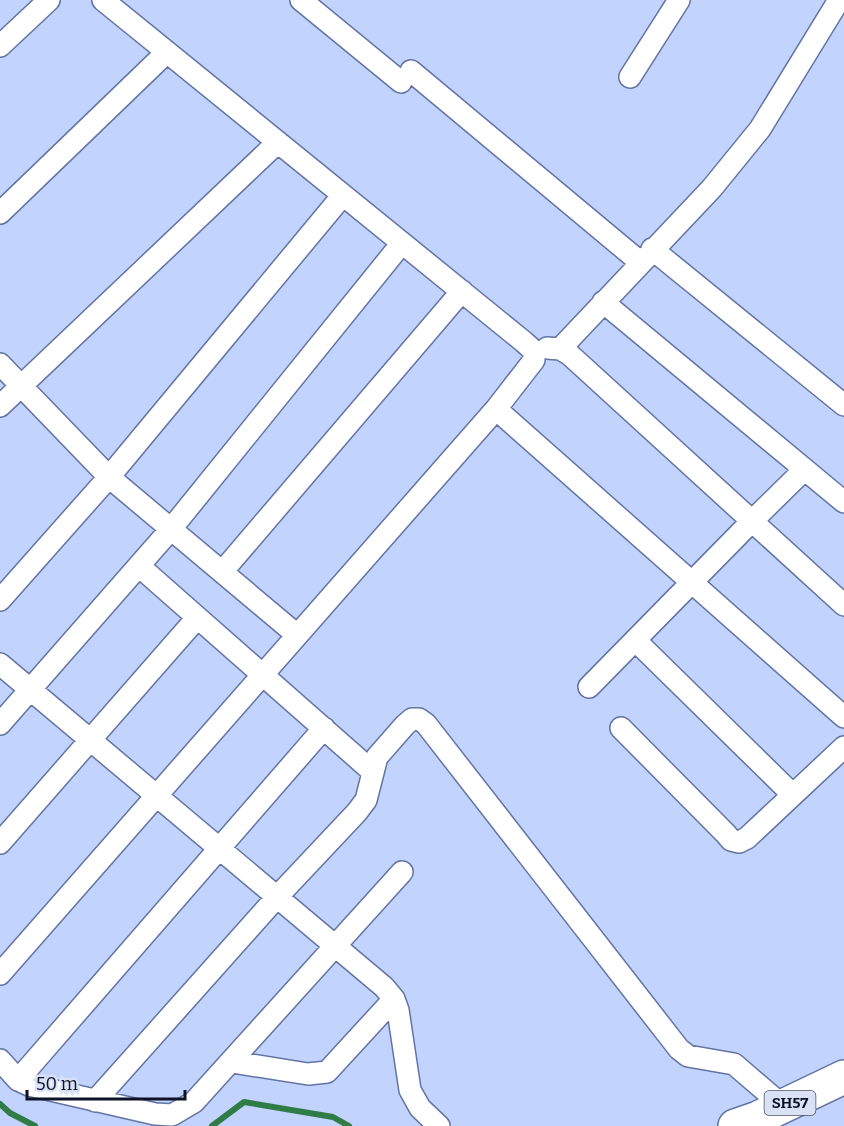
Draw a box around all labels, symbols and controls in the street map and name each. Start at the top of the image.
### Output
scale bar [27,1063,184,1101]
text: 50 m [36,1073,78,1095]
road number: SH57 [764,1091,816,1115]

